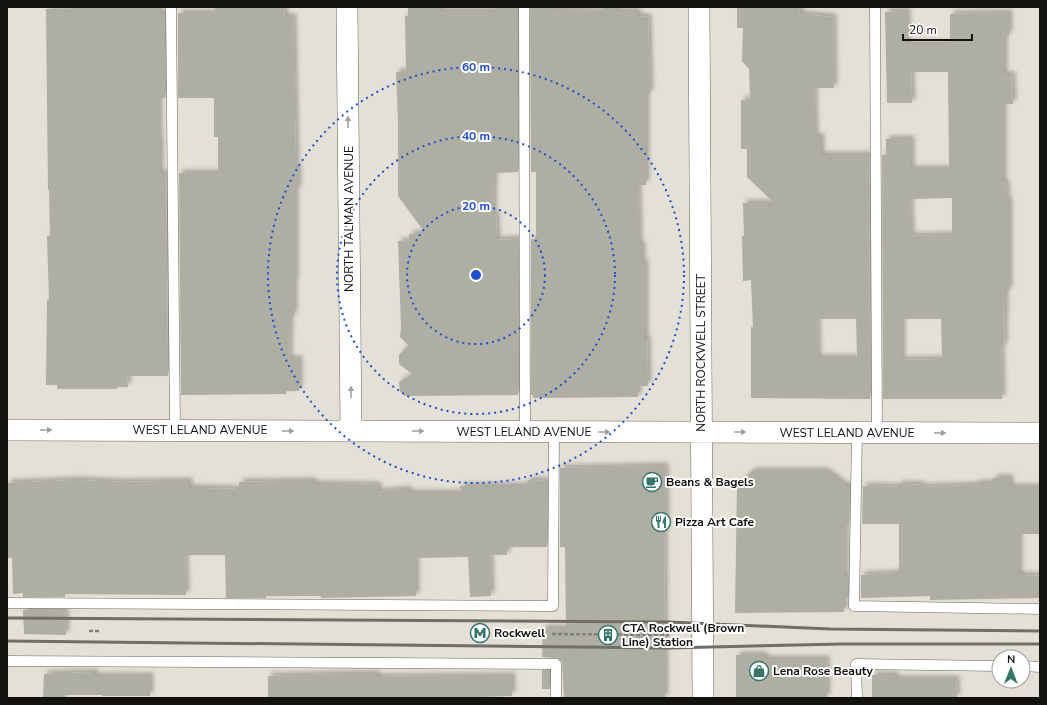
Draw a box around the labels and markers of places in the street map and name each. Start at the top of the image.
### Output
centre of rings [469,268,483,282]
cafe icon: Beans & Bagels [641,471,663,493]
place label: Beans & Bagels [666,474,754,490]
restaurant icon: Pizza Art Cafe [650,511,672,533]
place label: Pizza Art Cafe [675,514,755,530]
place label: CTA Rockwell (Brown Line) Station [622,620,744,650]
metro station icon: Rockwell [469,622,491,644]
building icon: CTA Rockwell (Brown Line) Station [597,624,619,646]
place label: Rockwell [494,625,545,641]
shop icon: Lena Rose Beauty [748,660,770,682]
place label: Lena Rose Beauty [773,663,874,679]

